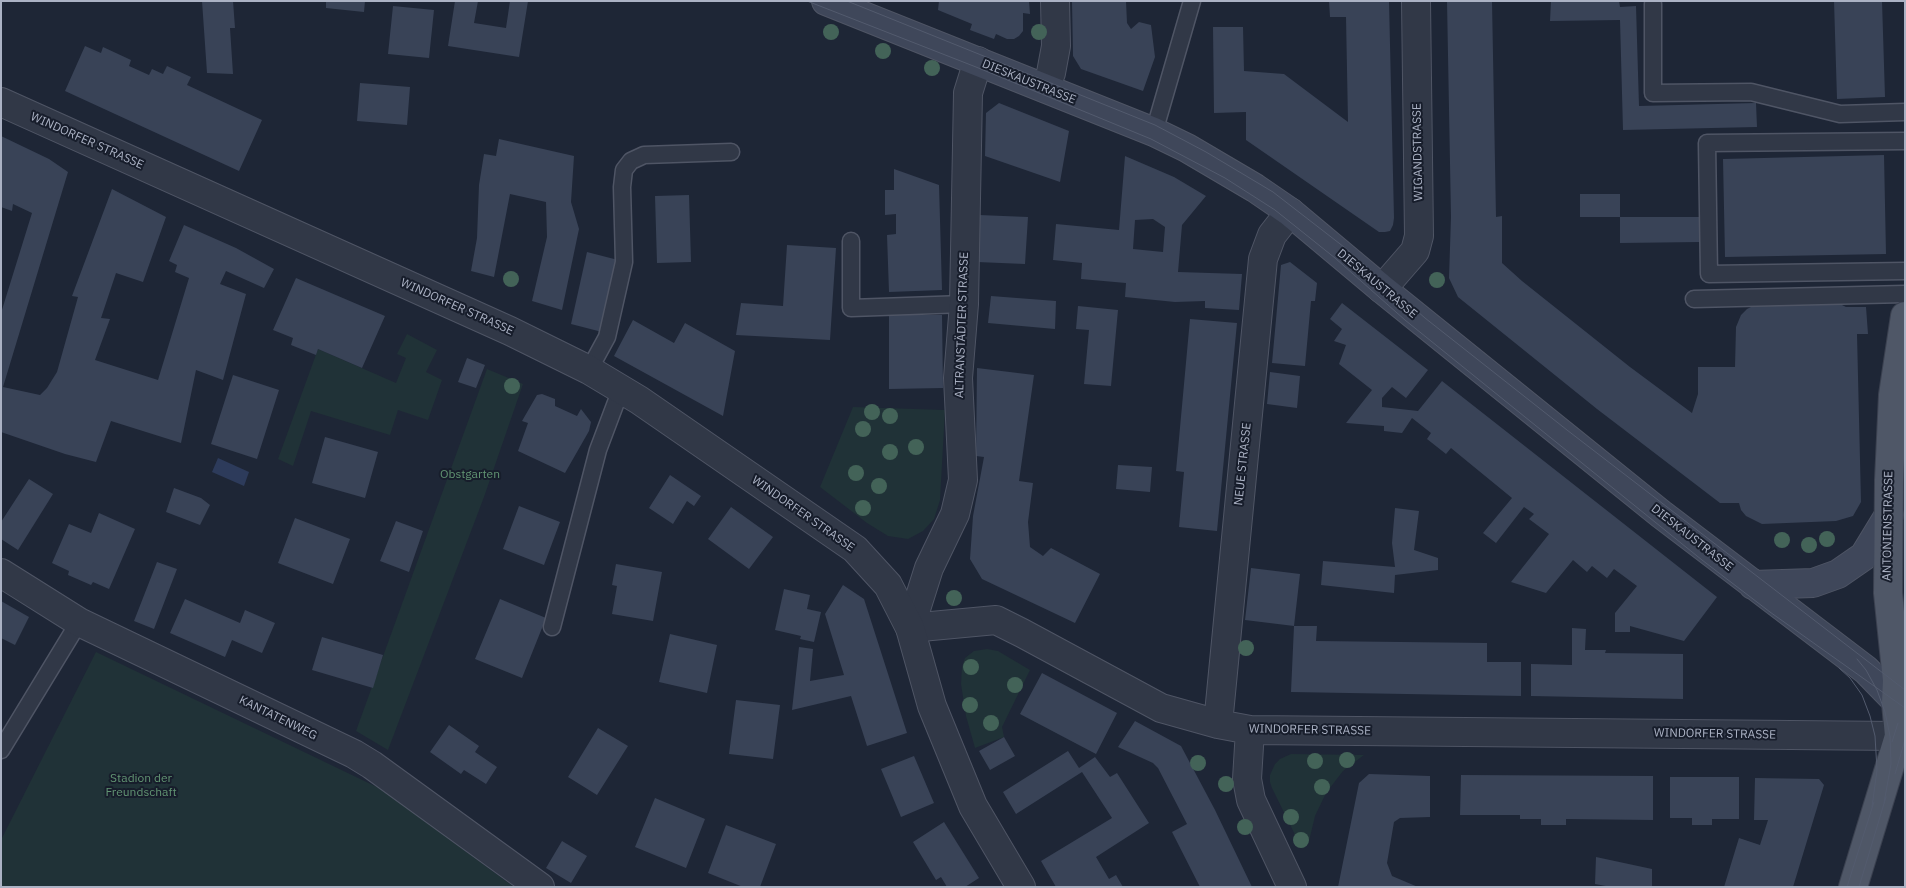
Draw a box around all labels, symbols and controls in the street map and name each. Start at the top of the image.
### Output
street label: DIESKAUSTRASSE [980,57,1078,107]
street label: WIGANDSTRASSE [1410,103,1426,201]
street label: WINDORFER STRASSE [28,110,146,172]
street label: DIESKAUSTRASSE [1334,246,1420,322]
street label: ALTRANSTÄDTER STRASSE [952,252,972,398]
street label: WINDORFER STRASSE [398,276,516,338]
street label: NEUE STRASSE [1231,422,1255,506]
park label: Obstgarten [440,468,500,482]
street label: ANTONIENSTRASSE [1880,471,1896,581]
street label: WINDORFER STRASSE [749,473,857,555]
street label: DIESKAUSTRASSE [1648,502,1736,574]
street label: KANTATENWEG [237,693,319,743]
street label: WINDORFER STRASSE [1249,722,1371,738]
street label: WINDORFER STRASSE [1654,726,1776,742]
park label: Stadion der Freundschaft [105,772,177,800]

